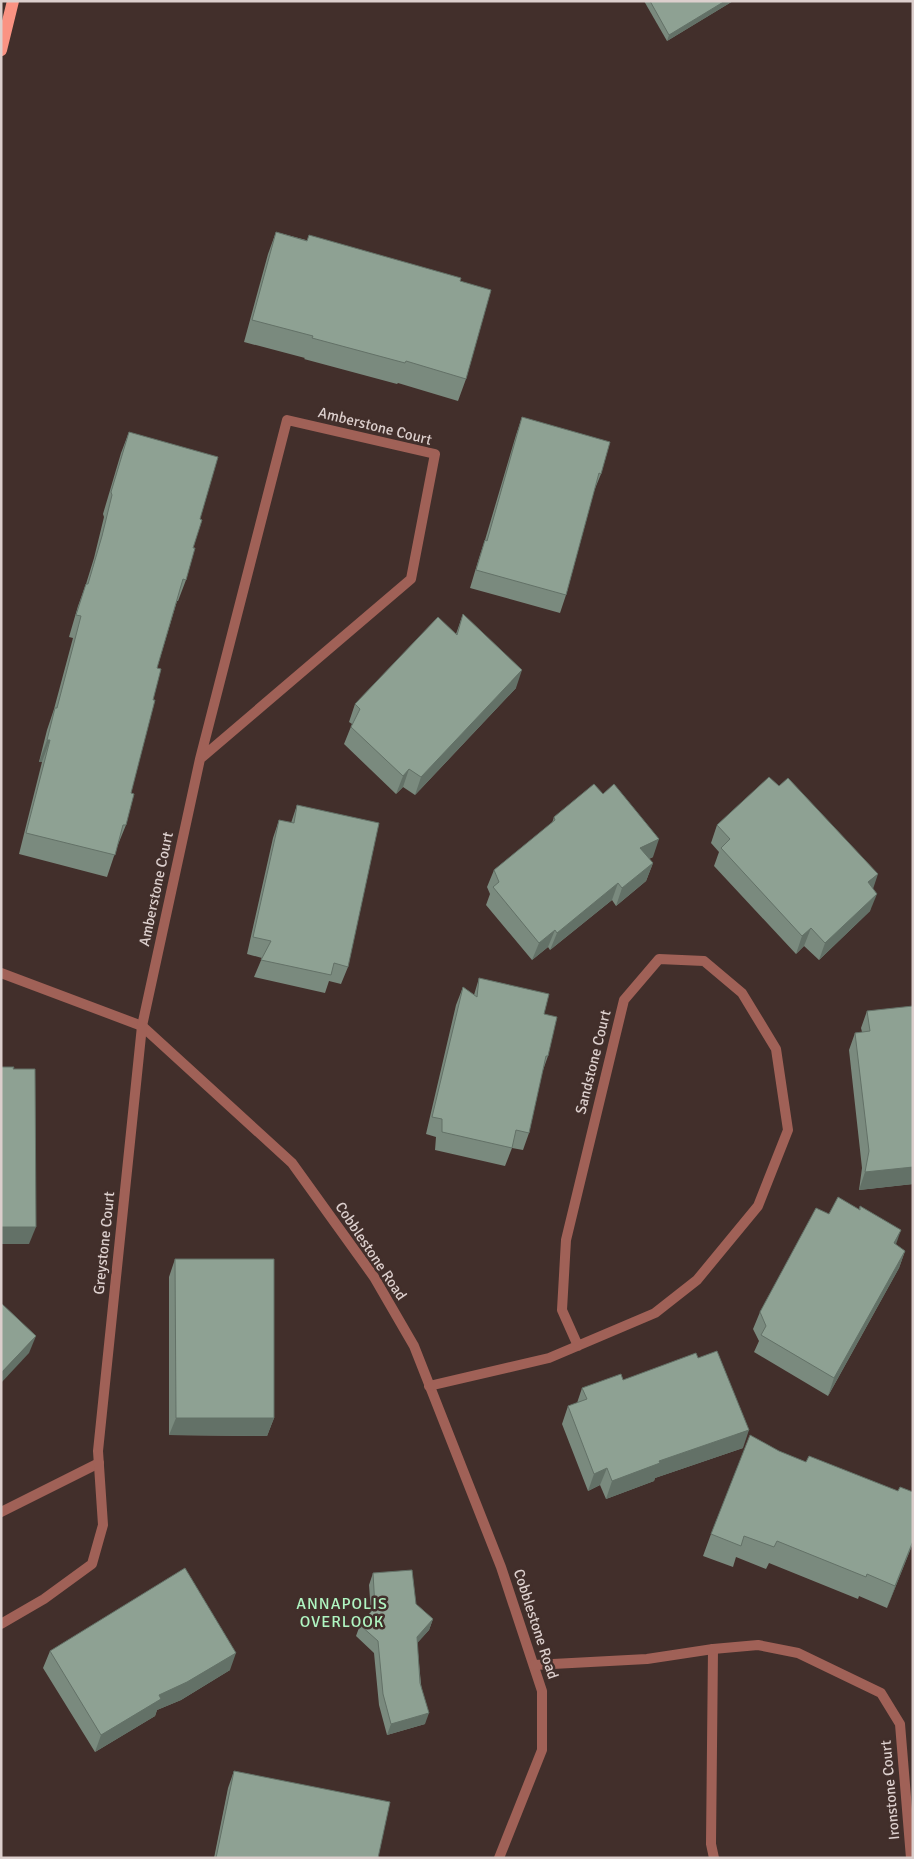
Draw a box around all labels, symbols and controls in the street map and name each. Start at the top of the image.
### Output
street label: Amberstone Court [316,403,434,449]
street label: Amberstone Court [135,830,177,948]
street label: Sandstone Court [571,1008,615,1116]
street label: Greystone Court [90,1190,118,1296]
street label: Cobblestone Road [331,1198,411,1304]
street label: Cobblestone Road [510,1567,562,1681]
district label: ANNAPOLIS OVERLOOK [296,1594,388,1632]
street label: Ironstone Court [877,1739,903,1841]

